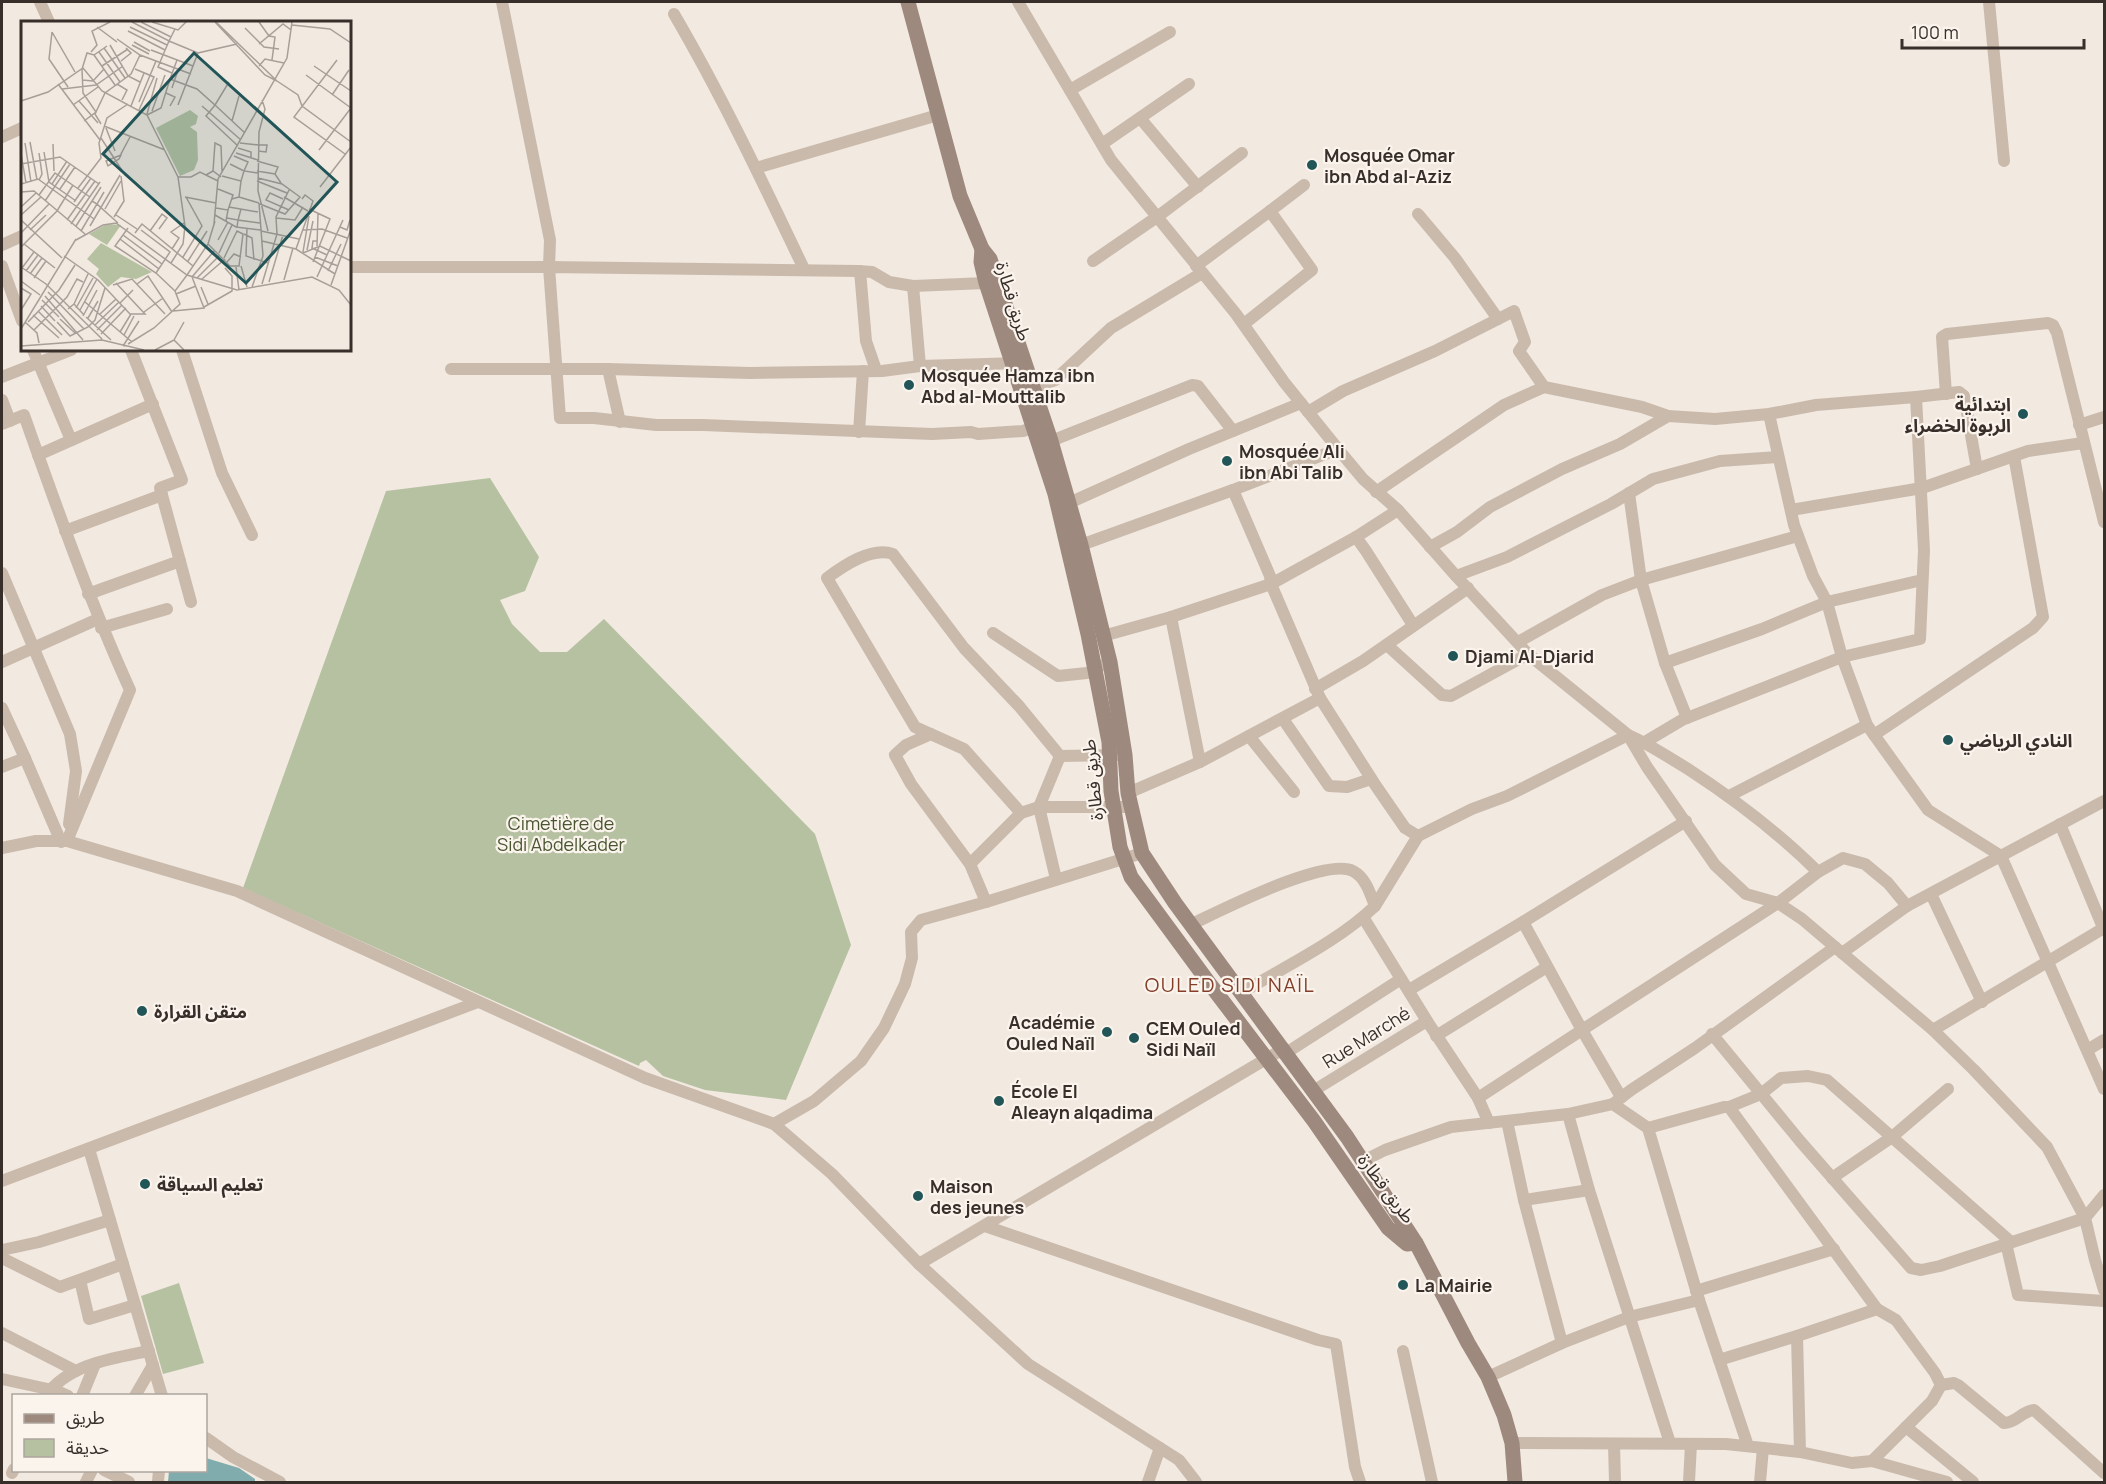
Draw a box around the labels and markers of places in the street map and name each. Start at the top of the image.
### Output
place label: Mosquée Omar ibn Abd al-Aziz [1324,143,1455,188]
marker: Mosquée Omar ibn Abd al-Aziz [1305,158,1319,172]
place label: Mosquée Hamza ibn Abd al-Mouttalib [921,363,1095,408]
marker: Mosquée Hamza ibn Abd al-Mouttalib [902,378,916,392]
place label: ابتدائية الربوة الخضراء [1905,392,2011,437]
marker: ابتدائية الربوة الخضراء [2016,407,2030,421]
place label: Mosquée Ali ibn Abi Talib [1239,439,1345,484]
marker: Mosquée Ali ibn Abi Talib [1220,454,1234,468]
place label: Djami Al-Djarid [1465,644,1594,668]
marker: Djami Al-Djarid [1446,649,1460,663]
place label: النادي الرياضي [1960,728,2073,755]
marker: النادي الرياضي [1941,733,1955,747]
place label: متقن القرارة [154,999,247,1023]
marker: متقن القرارة [135,1004,149,1018]
place label: Académie Ouled Naïl [1006,1010,1095,1055]
place label: CEM Ouled Sidi Naïl [1146,1016,1241,1061]
marker: Académie Ouled Naïl [1100,1025,1114,1039]
marker: CEM Ouled Sidi Naïl [1127,1031,1141,1045]
place label: École El Aleayn alqadima [1011,1079,1153,1124]
marker: École El Aleayn alqadima [992,1094,1006,1108]
place label: تعليم السياقة [157,1172,264,1198]
place label: Maison des jeunes [930,1174,1025,1219]
marker: تعليم السياقة [138,1177,152,1191]
marker: Maison des jeunes [911,1189,925,1203]
place label: La Mairie [1415,1273,1493,1297]
marker: La Mairie [1396,1278,1410,1292]

